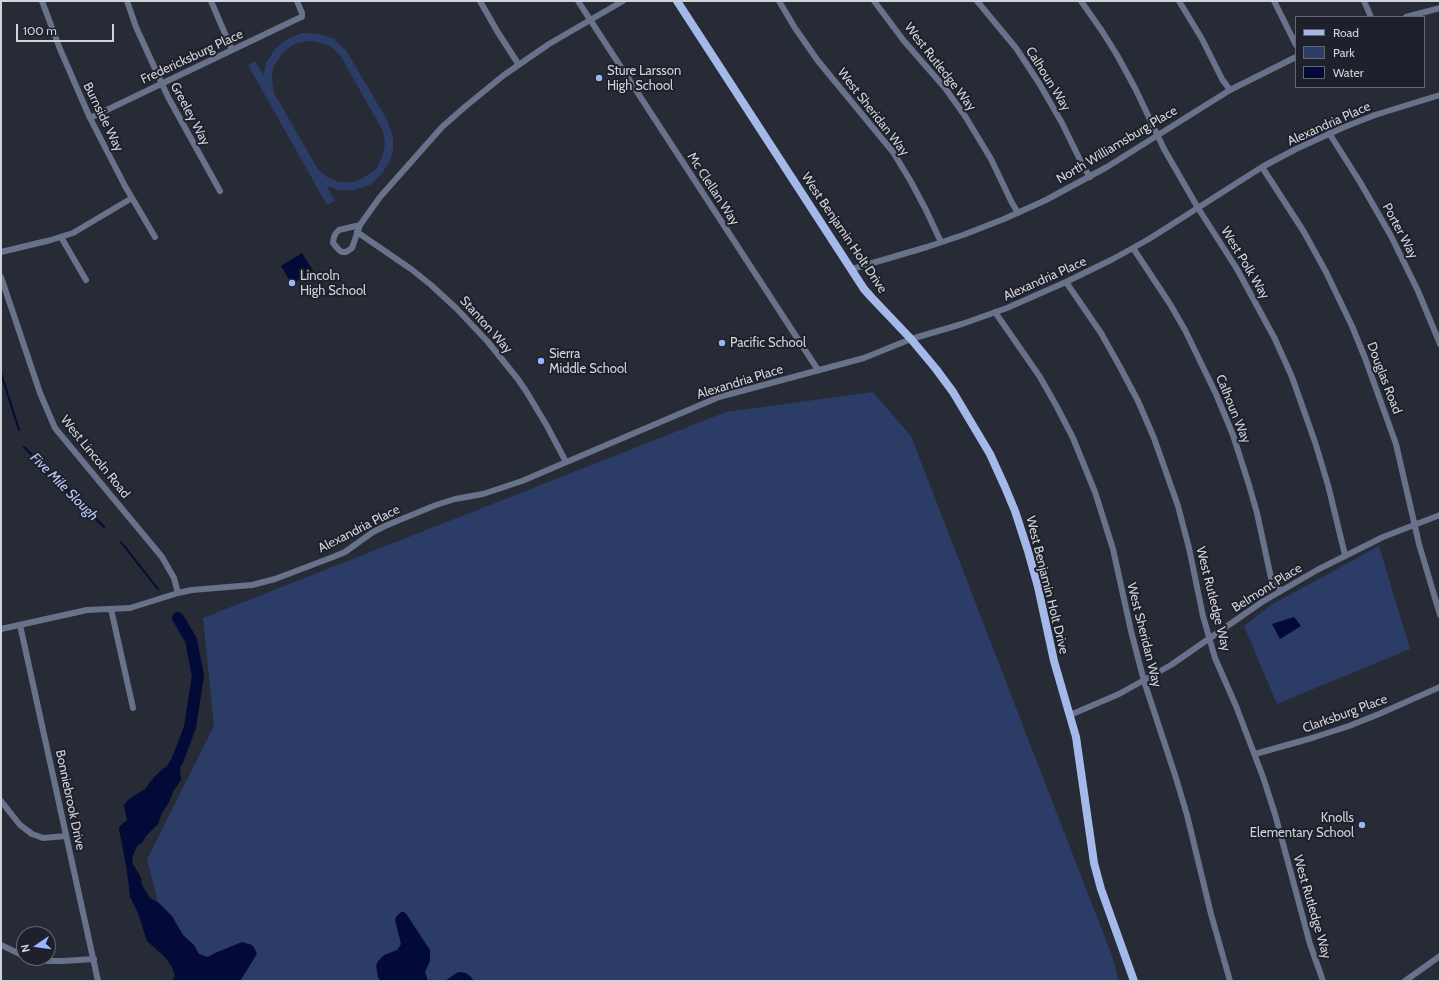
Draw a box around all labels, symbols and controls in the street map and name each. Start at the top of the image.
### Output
scale bar [18,16,116,42]
legend [1295,16,1425,88]
street label: West Rutledge Way [901,20,979,114]
text: 100 m [23,23,57,38]
text: Road [1333,25,1359,40]
street label: Fredericksburg Place [138,26,246,88]
street label: Calhoun Way [1022,44,1074,114]
text: Park [1333,45,1355,60]
place label: Sture Larsson High School [607,63,681,94]
street label: West Sheridan Way [834,65,912,159]
text: Water [1333,65,1363,80]
marker: Sture Larsson High School [594,73,604,83]
street label: Burnside Way [80,80,126,154]
street label: Greeley Way [167,80,213,148]
street label: Alexandria Place [1285,99,1373,149]
street label: North Williamsburg Place [1054,103,1180,187]
street label: Mc Clellan Way [684,150,742,228]
street label: West Benjamin Holt Drive [798,170,890,296]
street label: Porter Way [1379,200,1421,262]
street label: West Polk Way [1217,224,1273,302]
street label: Alexandria Place [1001,254,1089,304]
place label: Lincoln High School [300,268,366,299]
marker: Lincoln High School [287,278,297,288]
street label: Stanton Way [456,293,516,357]
place label: Pacific School [730,335,806,351]
marker: Pacific School [717,338,727,348]
street label: Douglas Road [1363,340,1405,416]
place label: Sierra Middle School [549,346,627,377]
marker: Sierra Middle School [536,356,546,366]
street label: Alexandria Place [695,361,785,403]
street label: Calhoun Way [1212,372,1254,446]
street label: West Lincoln Road [57,412,133,502]
water label: Five Mile Slough [27,450,101,524]
street label: Alexandria Place [316,502,402,556]
street label: West Benjamin Holt Drive [1022,514,1072,656]
street label: West Rutledge Way [1192,545,1234,653]
street label: Belmont Place [1229,560,1305,616]
street label: West Sheridan Way [1123,581,1165,689]
street label: Clarksburg Place [1300,691,1390,737]
street label: Bonniebrook Drive [52,748,88,852]
place label: Knolls Elementary School [1250,810,1354,841]
marker: Knolls Elementary School [1357,820,1367,830]
street label: West Rutledge Way [1290,853,1334,961]
north arrow [16,926,56,966]
text: N [18,943,33,954]

